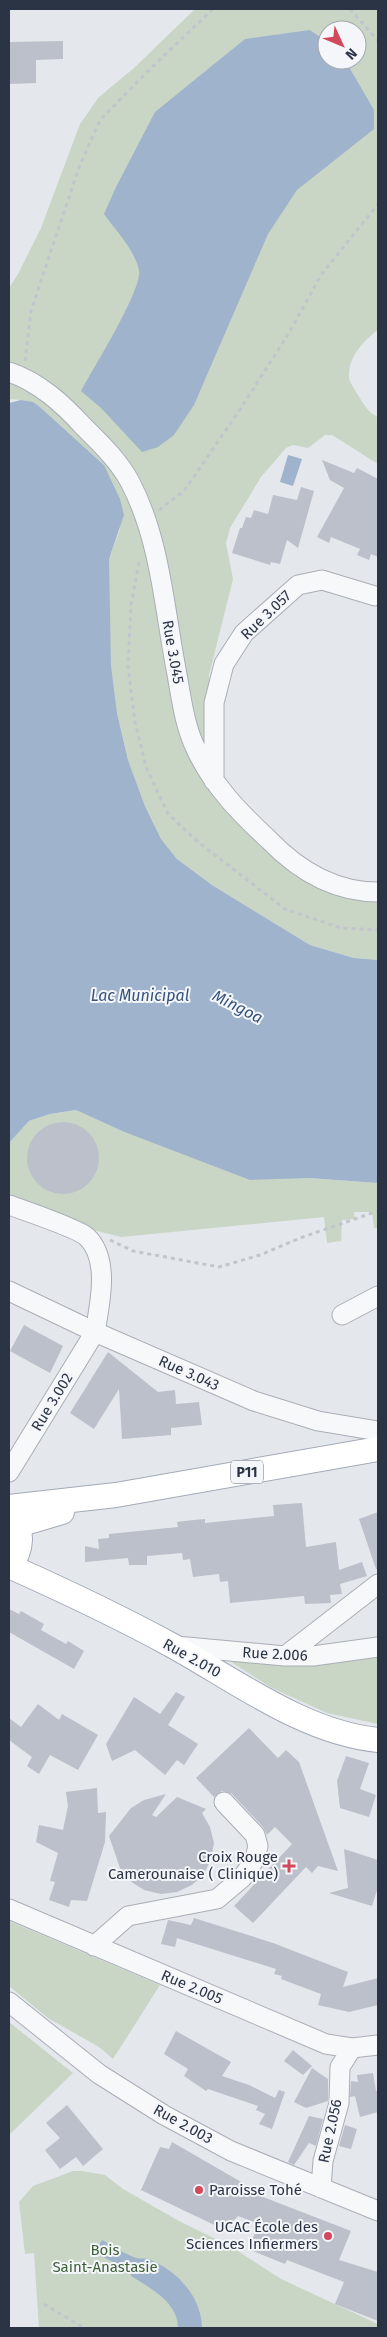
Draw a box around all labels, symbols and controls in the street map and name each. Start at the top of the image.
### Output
north arrow [317,20,367,70]
text: N [342,44,360,63]
street label: Rue 3.057 [237,586,295,643]
street label: Rue 3.045 [159,619,187,685]
water label: Lac Municipal [91,986,189,1005]
water label: Mingoa [210,986,266,1027]
street label: Rue 3.043 [156,1352,222,1394]
street label: Rue 3.002 [28,1370,76,1434]
road number: P11 [231,1460,263,1484]
street label: Rue 2.010 [160,1635,224,1681]
street label: Rue 2.006 [242,1643,308,1665]
place label: Croix Rouge Camerounaise ( Clinique) [108,1848,278,1883]
marker: Croix Rouge Camerounaise ( Clinique) [282,1859,296,1873]
street label: Rue 2.005 [159,1966,225,2008]
street label: Rue 2.056 [314,2097,346,2165]
street label: Rue 2.003 [150,2100,216,2148]
place label: Paroisse Tohé [209,2181,302,2199]
marker: Paroisse Tohé [193,2184,205,2196]
place label: UCAC École des Sciences Infiermers [186,2218,318,2253]
marker: UCAC École des Sciences Infiermers [322,2230,334,2242]
park label: Bois Saint-Anastasie [52,2241,158,2276]

